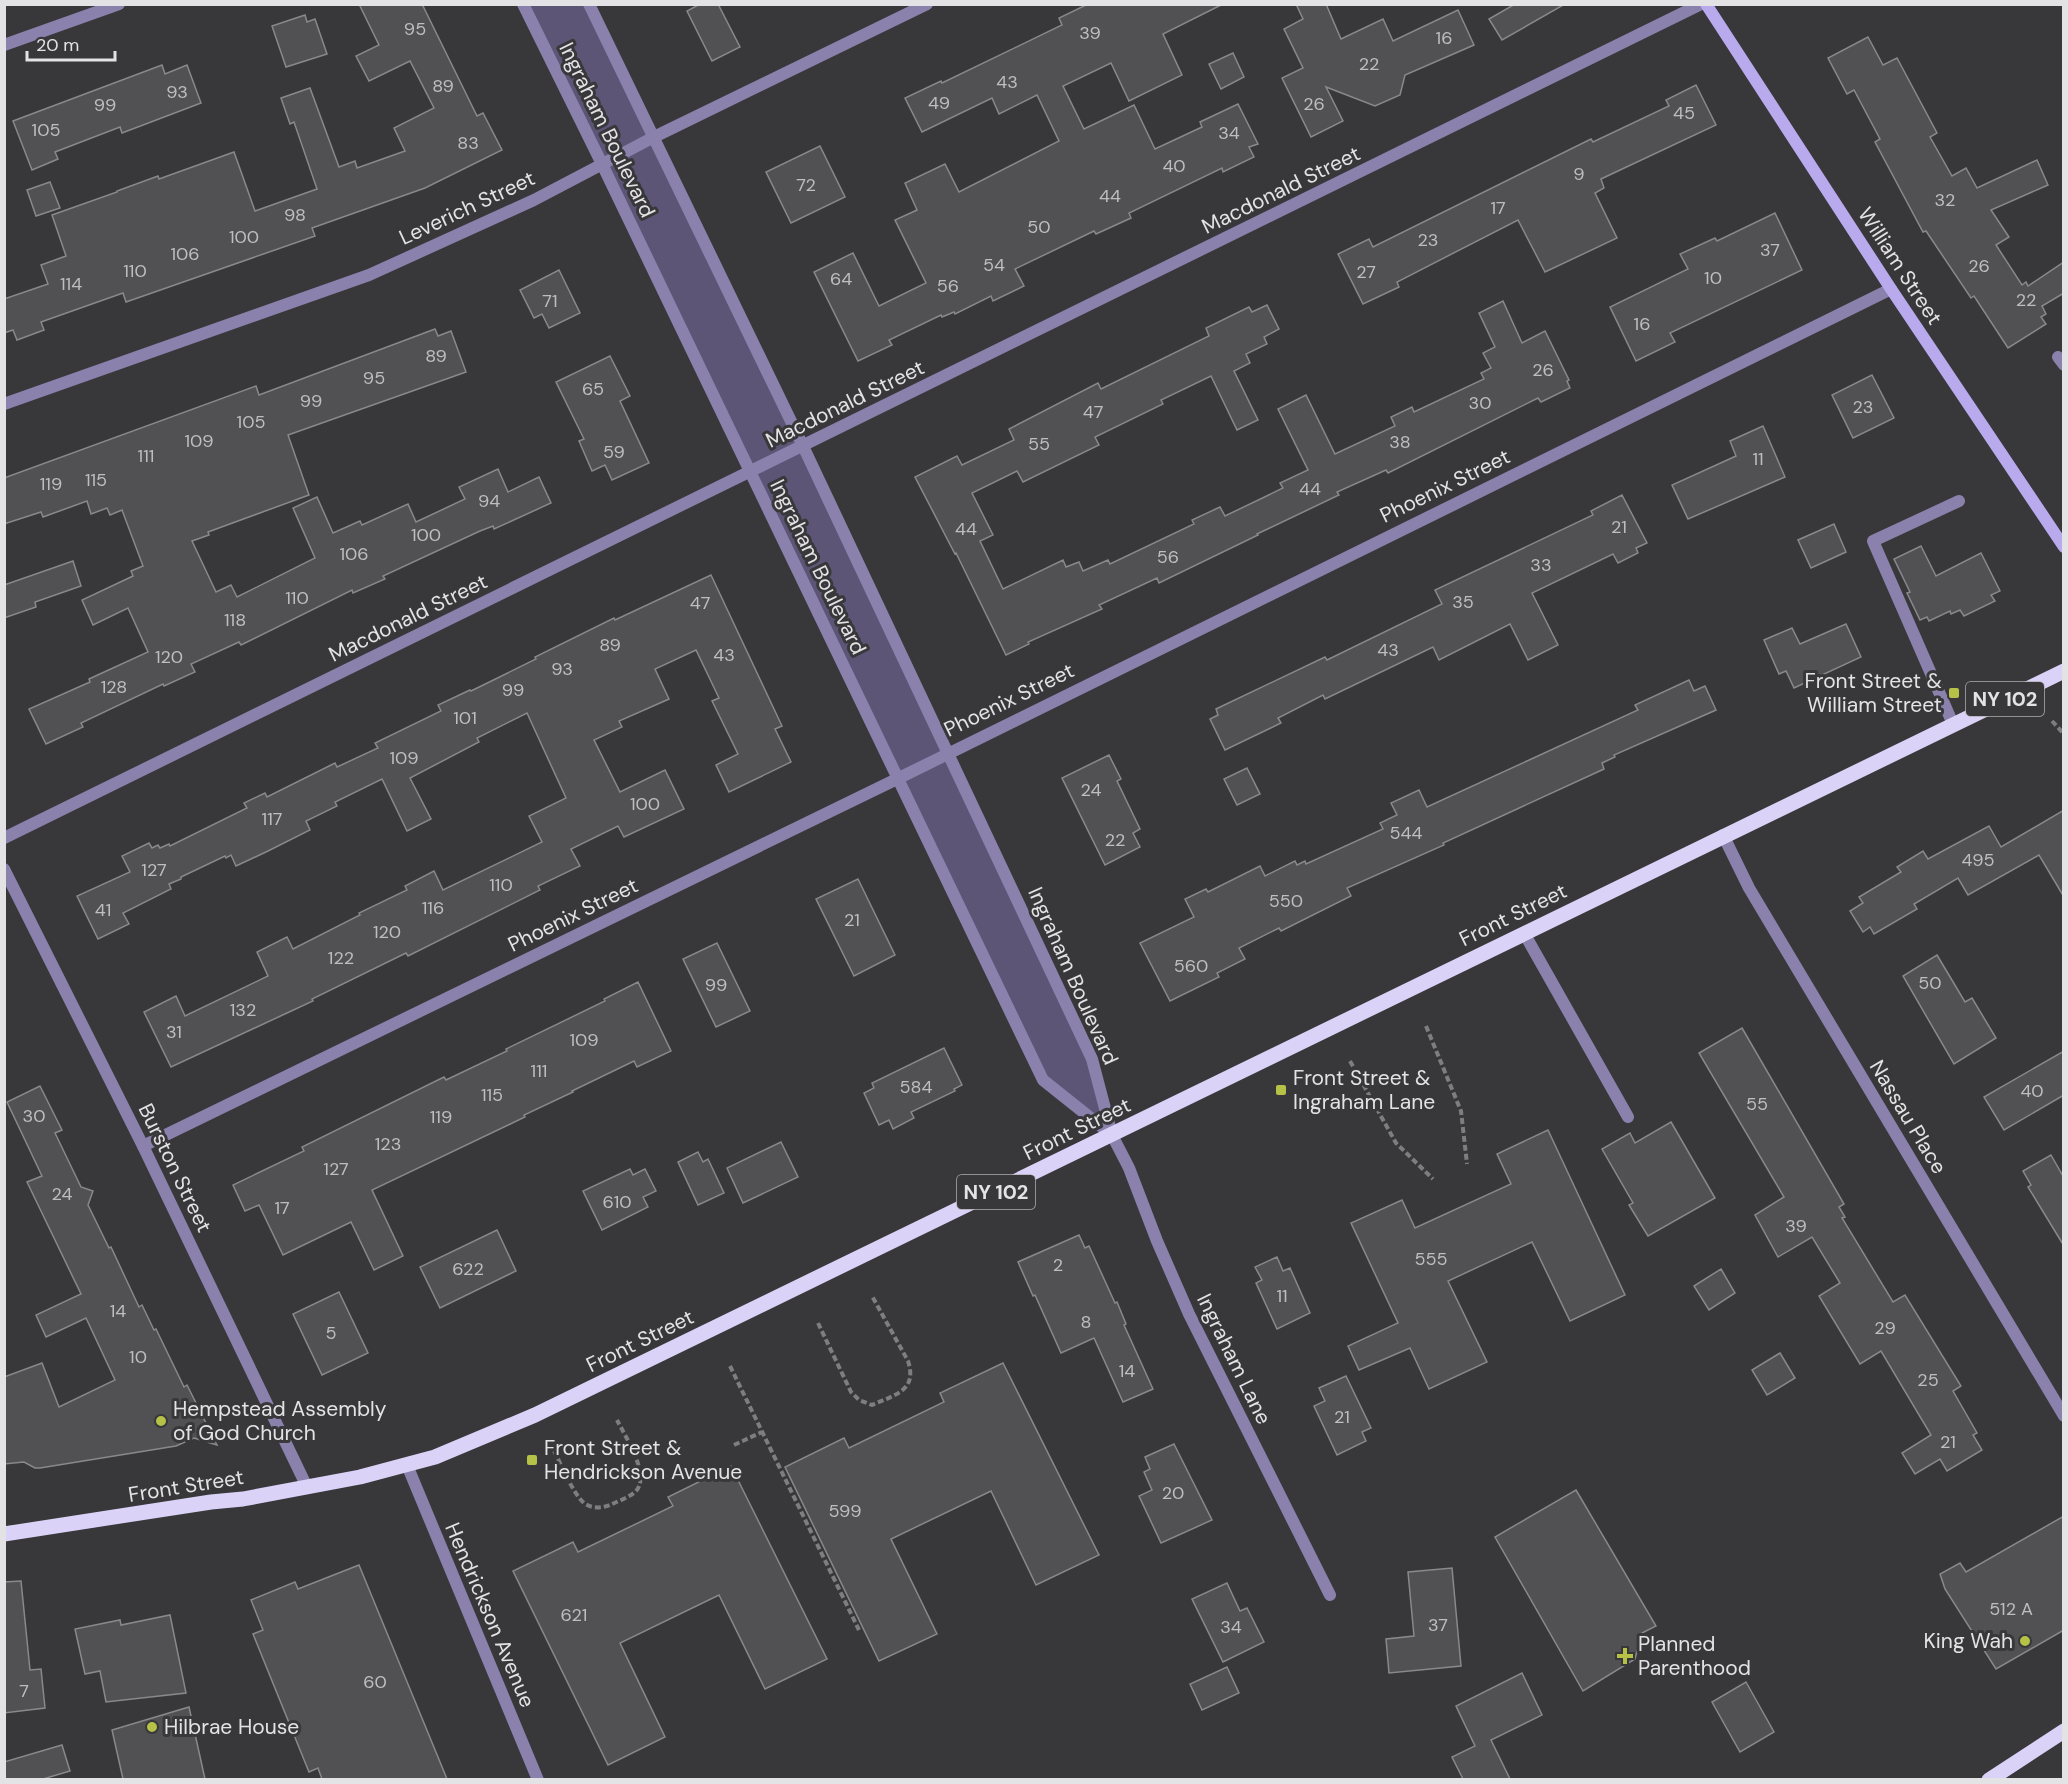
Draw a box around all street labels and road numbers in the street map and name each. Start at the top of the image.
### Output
street label: Ingraham Boulevard [552,38,662,222]
street label: Macdonald Street [1197,139,1365,241]
street label: Leverich Street [395,164,539,252]
street label: William Street [1851,202,1949,330]
street label: Macdonald Street [761,353,929,455]
street label: Phoenix Street [1375,442,1515,530]
street label: Ingraham Boulevard [763,475,873,659]
street label: Macdonald Street [324,567,492,669]
street label: Phoenix Street [939,656,1079,744]
road number: NY 102 [1966,682,2044,716]
street label: Phoenix Street [503,871,643,959]
street label: Front Street [1455,877,1571,953]
street label: Ingraham Boulevard [1021,883,1125,1069]
street label: Nassau Place [1863,1055,1953,1179]
street label: Front Street [1019,1091,1135,1167]
street label: Burston Street [132,1099,218,1237]
road number: NY 102 [957,1175,1035,1209]
street label: Ingraham Lane [1190,1289,1278,1429]
street label: Front Street [582,1303,698,1379]
street label: Front Street [126,1463,246,1509]
street label: Hendrickson Avenue [438,1518,542,1712]

